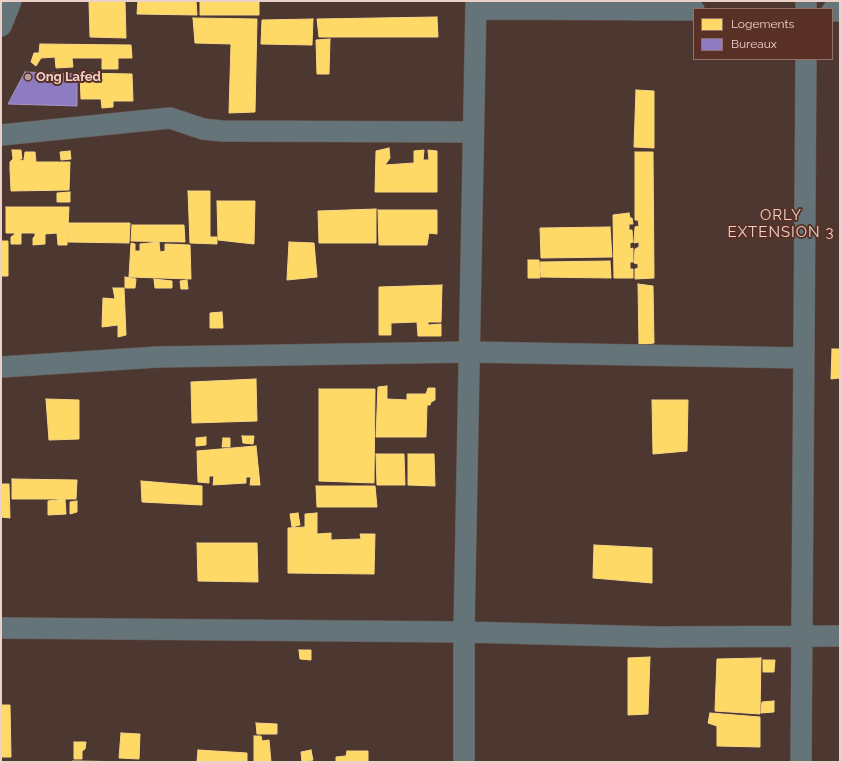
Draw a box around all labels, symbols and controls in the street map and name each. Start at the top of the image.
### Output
legend [693,8,833,60]
text: Logements [731,17,794,31]
text: Bureaux [731,37,777,51]
place label: Ong Lafed [36,69,101,85]
marker: Ong Lafed [23,72,33,82]
district label: ORLY EXTENSION 3 [728,206,834,241]

